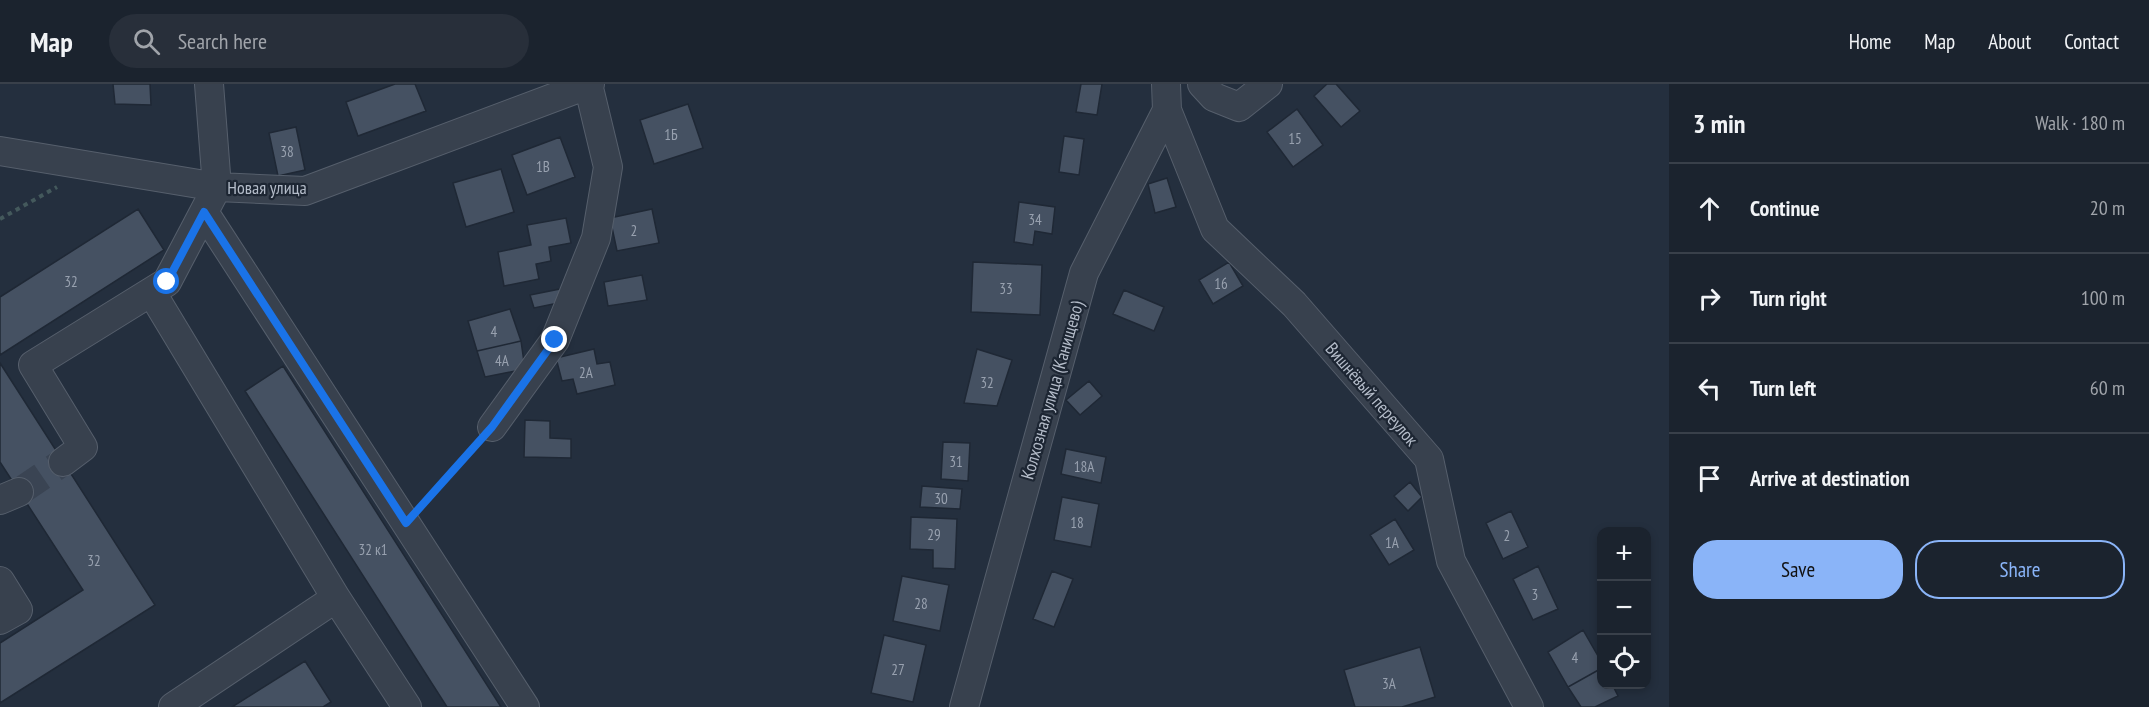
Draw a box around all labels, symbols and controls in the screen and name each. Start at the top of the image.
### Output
search box [109,14,529,68]
text: Map [30,23,73,60]
icon: search [130,25,163,58]
text: Search here [178,27,267,55]
text: Home [1849,28,1891,55]
text: Map [1924,28,1955,55]
text: About [1988,28,2031,55]
text: Contact [2064,28,2119,55]
text: 3 min [1693,107,1746,140]
text: Walk · 180 m [2035,110,2125,136]
house number: 1Б [664,125,678,144]
house number: 15 [1288,129,1302,148]
house number: 38 [280,142,294,161]
house number: 1В [536,157,550,176]
street label: Новая улица [227,176,307,199]
icon: ahead [1693,192,1726,225]
text: Continue [1750,194,1820,222]
text: 20 m [2090,195,2125,221]
house number: 34 [1028,210,1042,229]
house number: 2 [631,221,637,240]
route start [153,268,179,294]
house number: 32 [64,272,78,291]
house number: 16 [1214,274,1228,293]
house number: 33 [999,279,1013,298]
icon: right [1693,282,1726,315]
text: Turn right [1750,284,1827,312]
text: 100 m [2081,285,2125,311]
street label: Колхозная улица (Канищево) [1016,297,1089,482]
house number: 4 [491,322,498,341]
route end [541,326,567,352]
street label: Вишнёвый переулок [1321,337,1423,451]
house number: 4А [495,351,510,370]
house number: 2А [579,363,594,382]
icon: left [1693,372,1726,405]
house number: 32 [980,373,994,392]
text: Turn left [1750,374,1816,402]
text: 60 m [2090,375,2125,401]
house number: 31 [949,452,963,471]
house number: 18А [1074,457,1095,476]
icon: arrive [1693,462,1726,495]
text: Arrive at destination [1750,464,1910,492]
house number: 30 [934,489,948,508]
house number: 18 [1070,513,1084,532]
house number: 29 [927,525,941,544]
house number: 2 [1504,526,1510,545]
map controls [1597,527,1651,689]
button: + [1597,527,1651,581]
house number: 1А [1385,533,1400,552]
house number: 32 к1 [358,540,388,559]
button: Save [1693,540,1903,599]
button: Share [1915,540,2125,599]
house number: 32 [87,551,101,570]
button: − [1597,581,1651,635]
house number: 3 [1532,585,1538,604]
house number: 28 [914,594,928,613]
button: locate [1597,635,1651,689]
house number: 4 [1572,648,1579,667]
house number: 27 [891,660,905,679]
house number: 3А [1382,674,1397,693]

